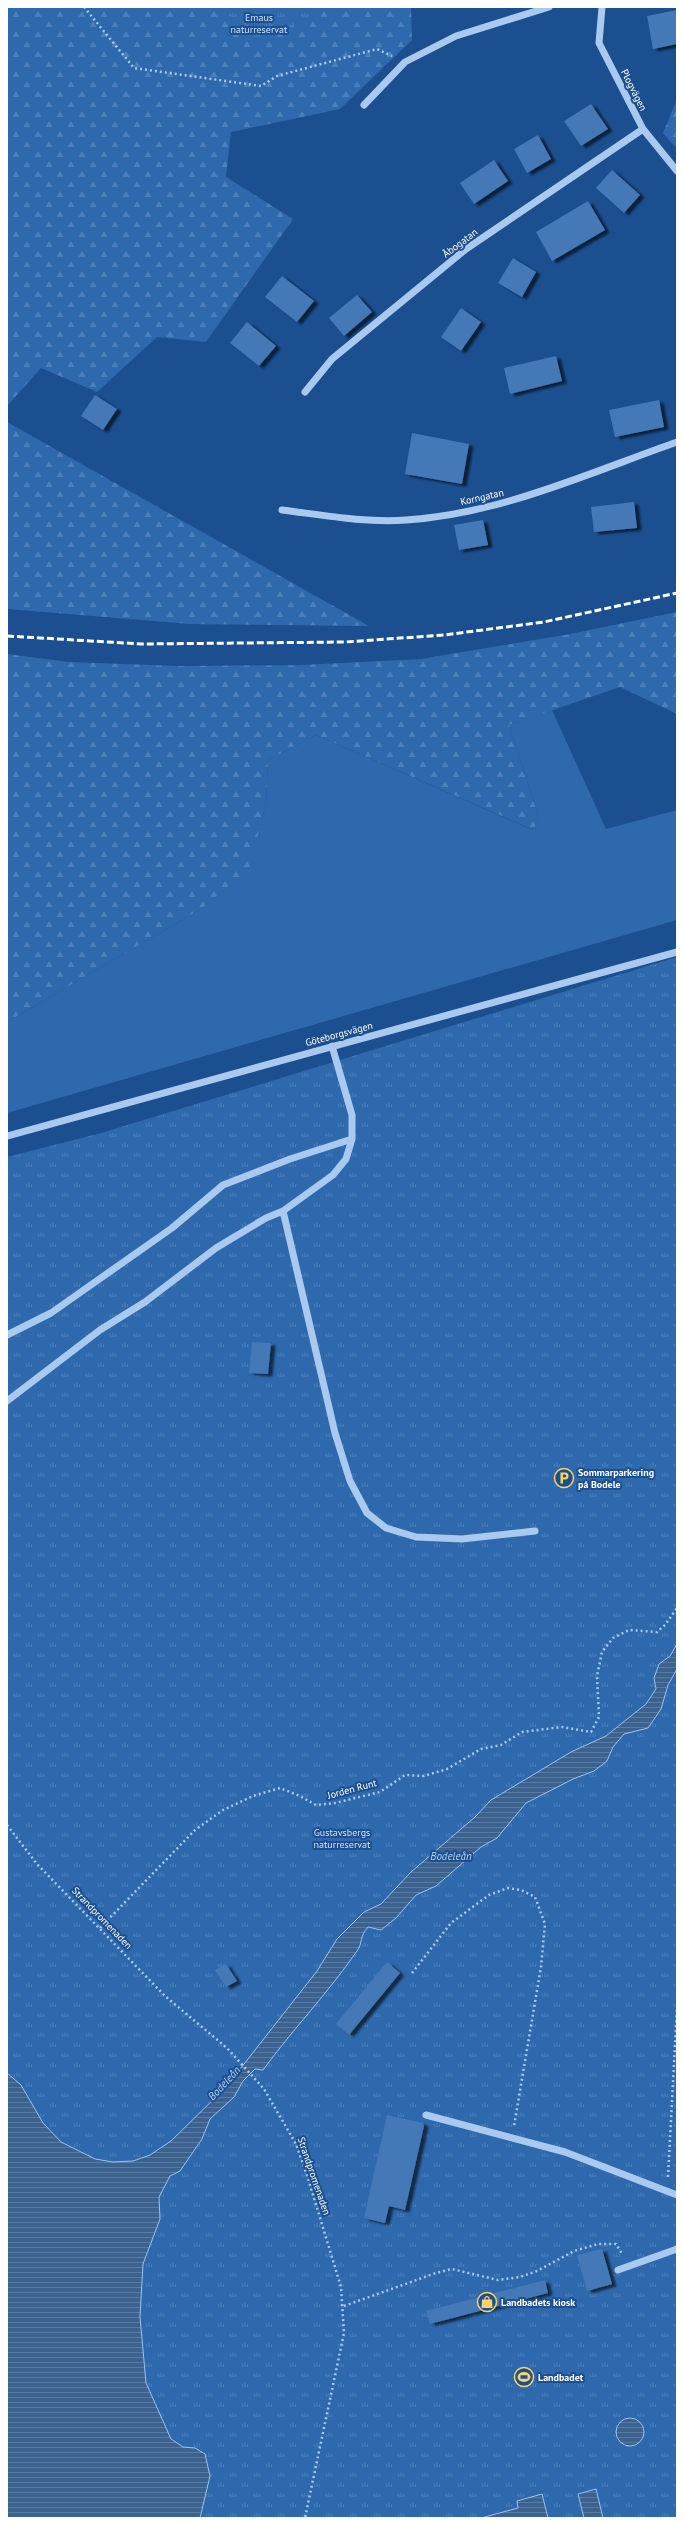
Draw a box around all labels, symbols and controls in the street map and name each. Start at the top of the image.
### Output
park label: Emaus naturreservat [231,11,288,36]
street label: Plogvägen [618,67,650,113]
street label: Åbogatan [440,226,480,260]
street label: Korngatan [459,486,505,508]
street label: Göteborgsvägen [304,1019,374,1049]
place label: Sommarparkering på Bodele [578,1466,654,1491]
parking icon: Sommarparkering på Bodele [553,1467,575,1489]
street label: Jorden Runt [325,1776,379,1802]
park label: Gustavsbergs naturreservat [314,1826,371,1851]
water label: Bodeleån [430,1849,472,1863]
street label: Strandpromenaden [69,1884,135,1952]
water label: Bodeleån [205,2063,243,2103]
street label: Strandpromenaden [295,2135,333,2217]
shop icon: Landbadets kiosk [476,2291,498,2313]
place label: Landbadets kiosk [501,2296,575,2309]
sports icon: Landbadet [513,2366,535,2388]
place label: Landbadet [538,2371,584,2384]

